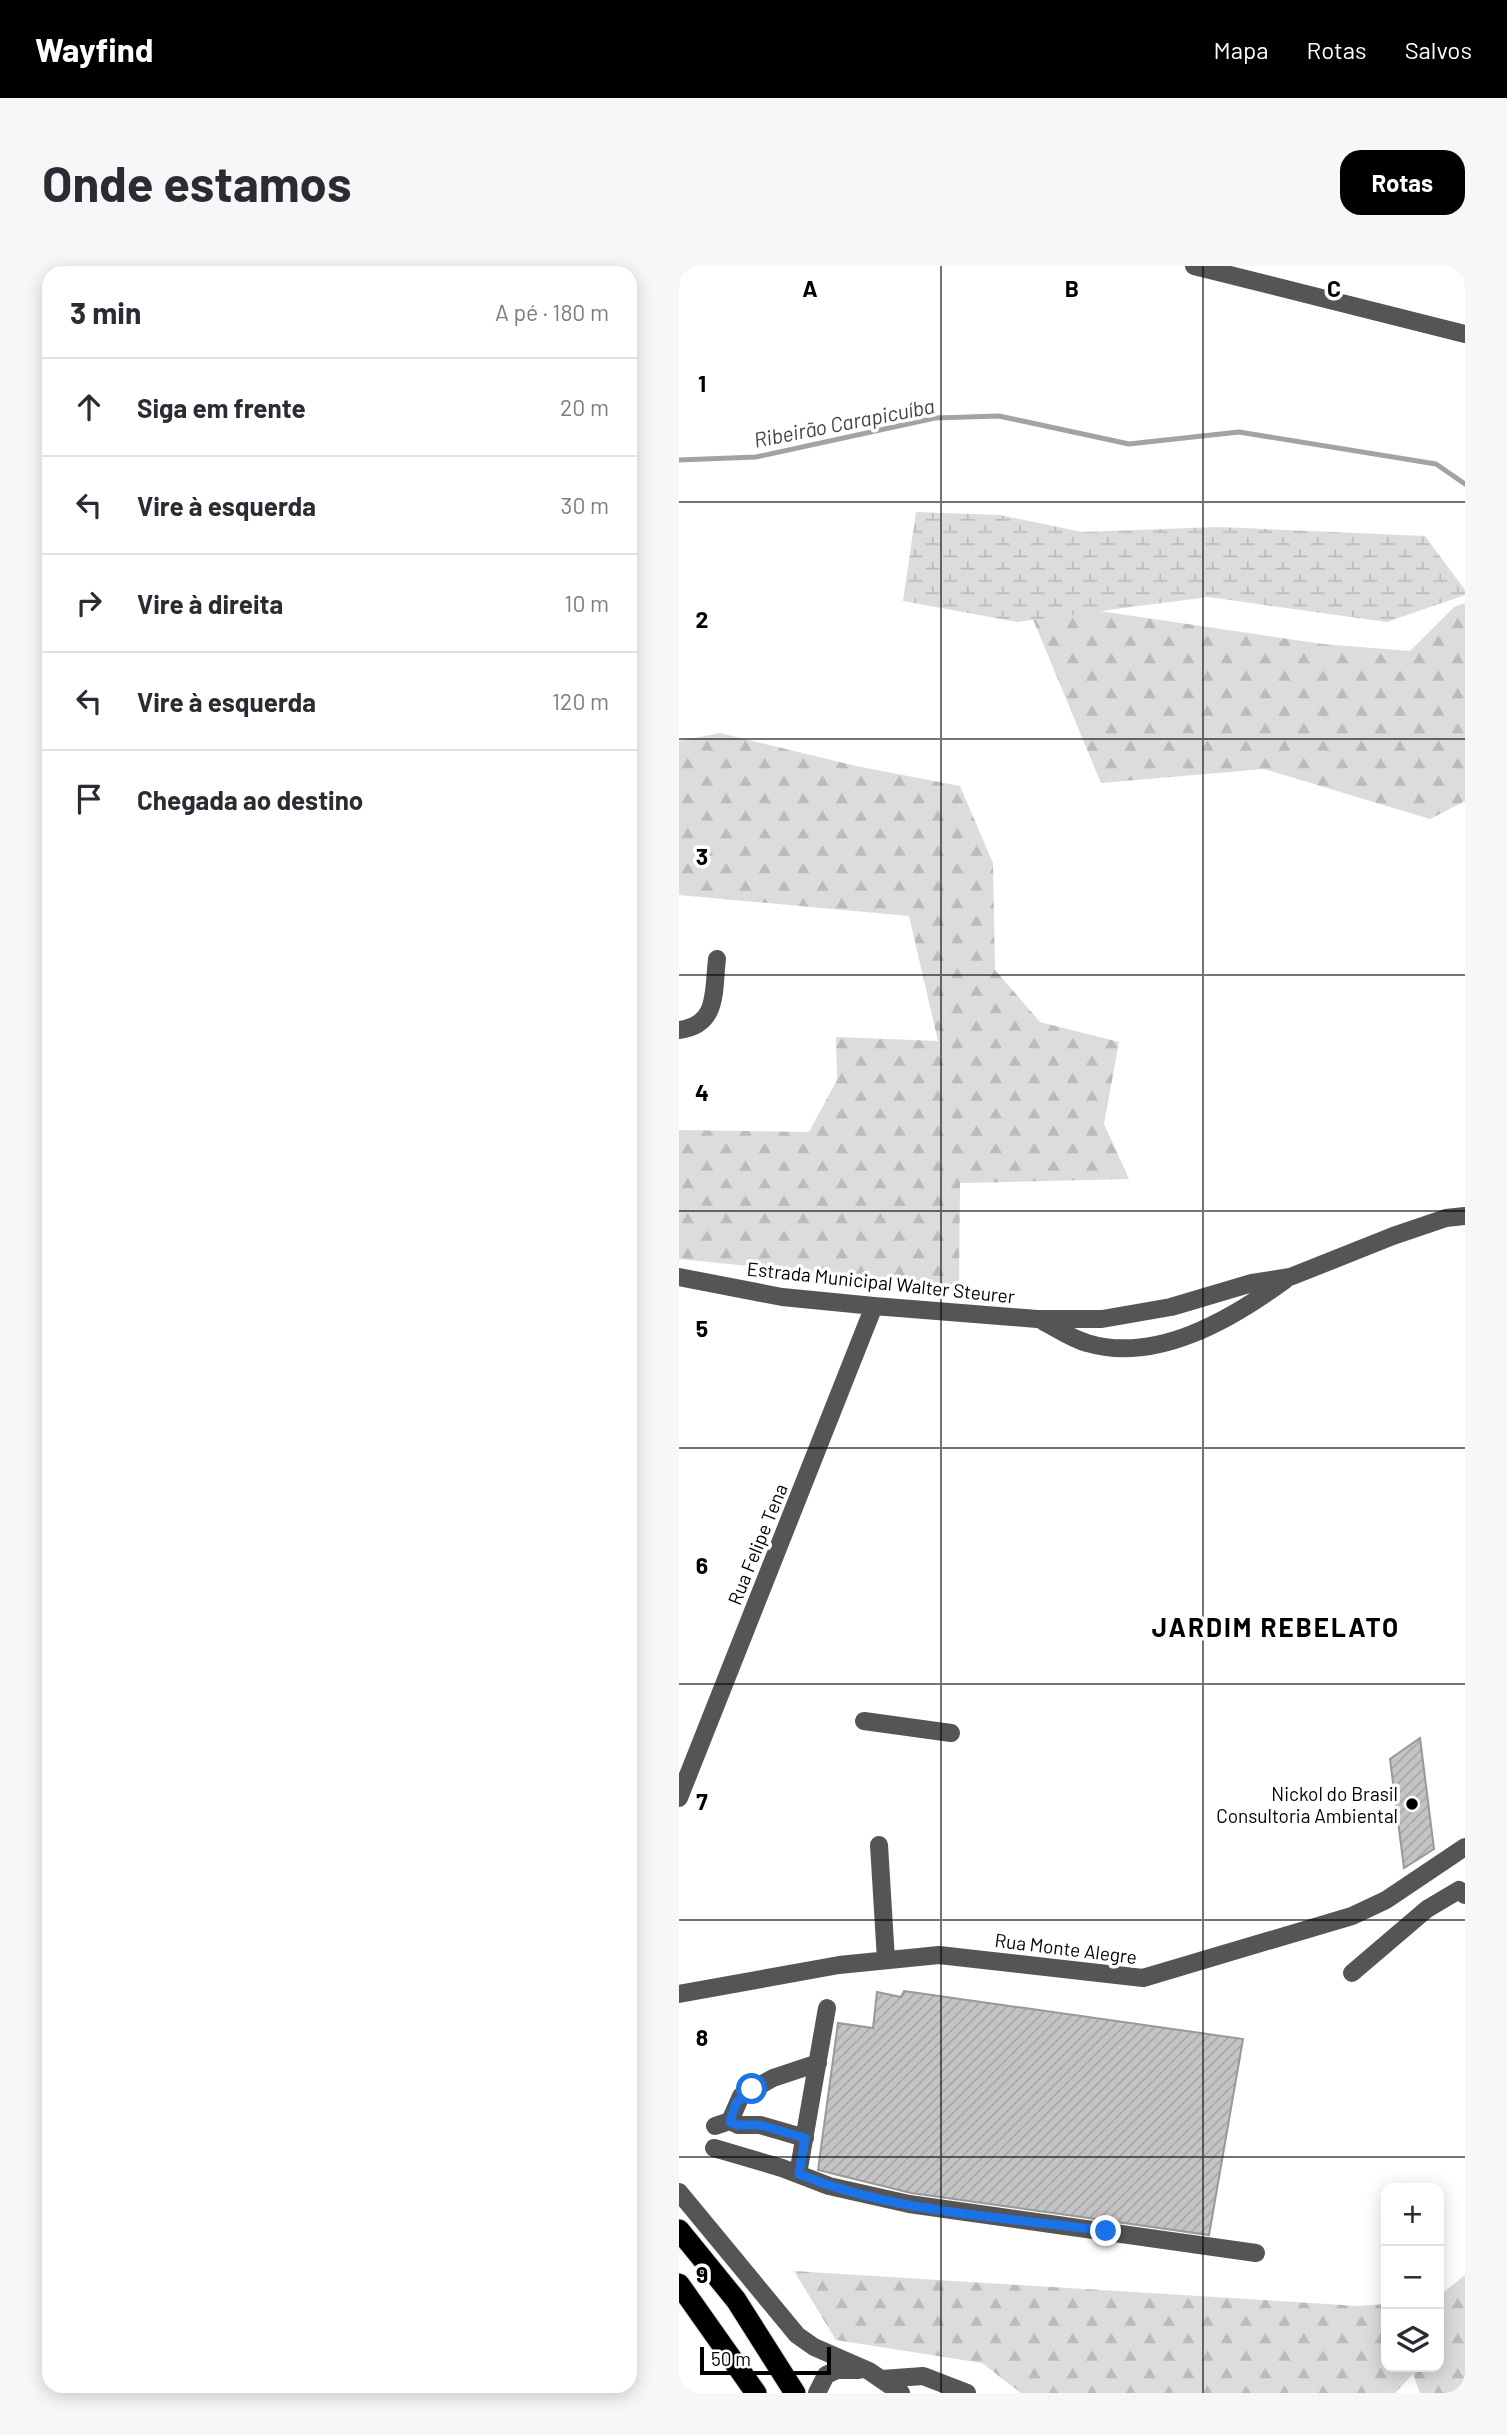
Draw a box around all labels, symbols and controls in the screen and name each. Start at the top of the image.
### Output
text: Wayfind [35,29,153,69]
text: Mapa [1214,35,1269,64]
text: Rotas [1307,35,1367,64]
text: Salvos [1405,35,1472,64]
button: Rotas [1340,150,1465,215]
text: Onde estamos [42,153,351,212]
text: A [802,274,818,302]
text: B [1065,274,1079,302]
text: C [1327,274,1341,302]
text: 3 min [70,294,141,330]
text: A pé · 180 m [495,298,609,326]
text: 1 [698,369,706,397]
icon: ahead [70,388,108,426]
text: Siga em frente [137,392,306,423]
water label: Ribeirão Carapicuíba [752,392,936,452]
text: 20 m [560,393,609,421]
icon: left [70,486,108,524]
text: Vire à esquerda [137,490,316,521]
text: 30 m [561,491,609,519]
icon: right [70,584,108,622]
text: Vire à direita [137,588,283,619]
text: 10 m [564,589,609,617]
text: 2 [696,605,708,633]
icon: left [70,682,108,720]
text: Vire à esquerda [137,686,316,717]
text: 120 m [552,687,609,715]
icon: arrive [70,780,108,818]
text: Chegada ao destino [137,784,363,815]
text: 3 [696,842,708,870]
text: 4 [695,1078,709,1106]
street label: Estrada Municipal Walter Steurer [746,1256,1016,1308]
text: 5 [696,1314,708,1342]
street label: Rua Felipe Tena [722,1480,792,1608]
text: 6 [696,1551,708,1579]
district label: JARDIM REBELATO [1152,1611,1400,1642]
place label: Nickol do Brasil Consultoria Ambiental [1216,1782,1398,1827]
text: 7 [696,1787,708,1815]
marker: Nickol do Brasil Consultoria Ambiental [1404,1796,1420,1812]
street label: Rua Monte Alegre [994,1928,1138,1968]
text: 8 [696,2023,708,2051]
route start [736,2073,767,2104]
map controls [1381,2183,1444,2372]
button: + [1381,2183,1444,2246]
route end [1090,2215,1121,2246]
button: − [1381,2246,1444,2309]
text: 9 [696,2260,708,2288]
button: layers [1381,2309,1444,2372]
scale bar [700,2344,831,2376]
text: 50 m [711,2347,751,2370]

